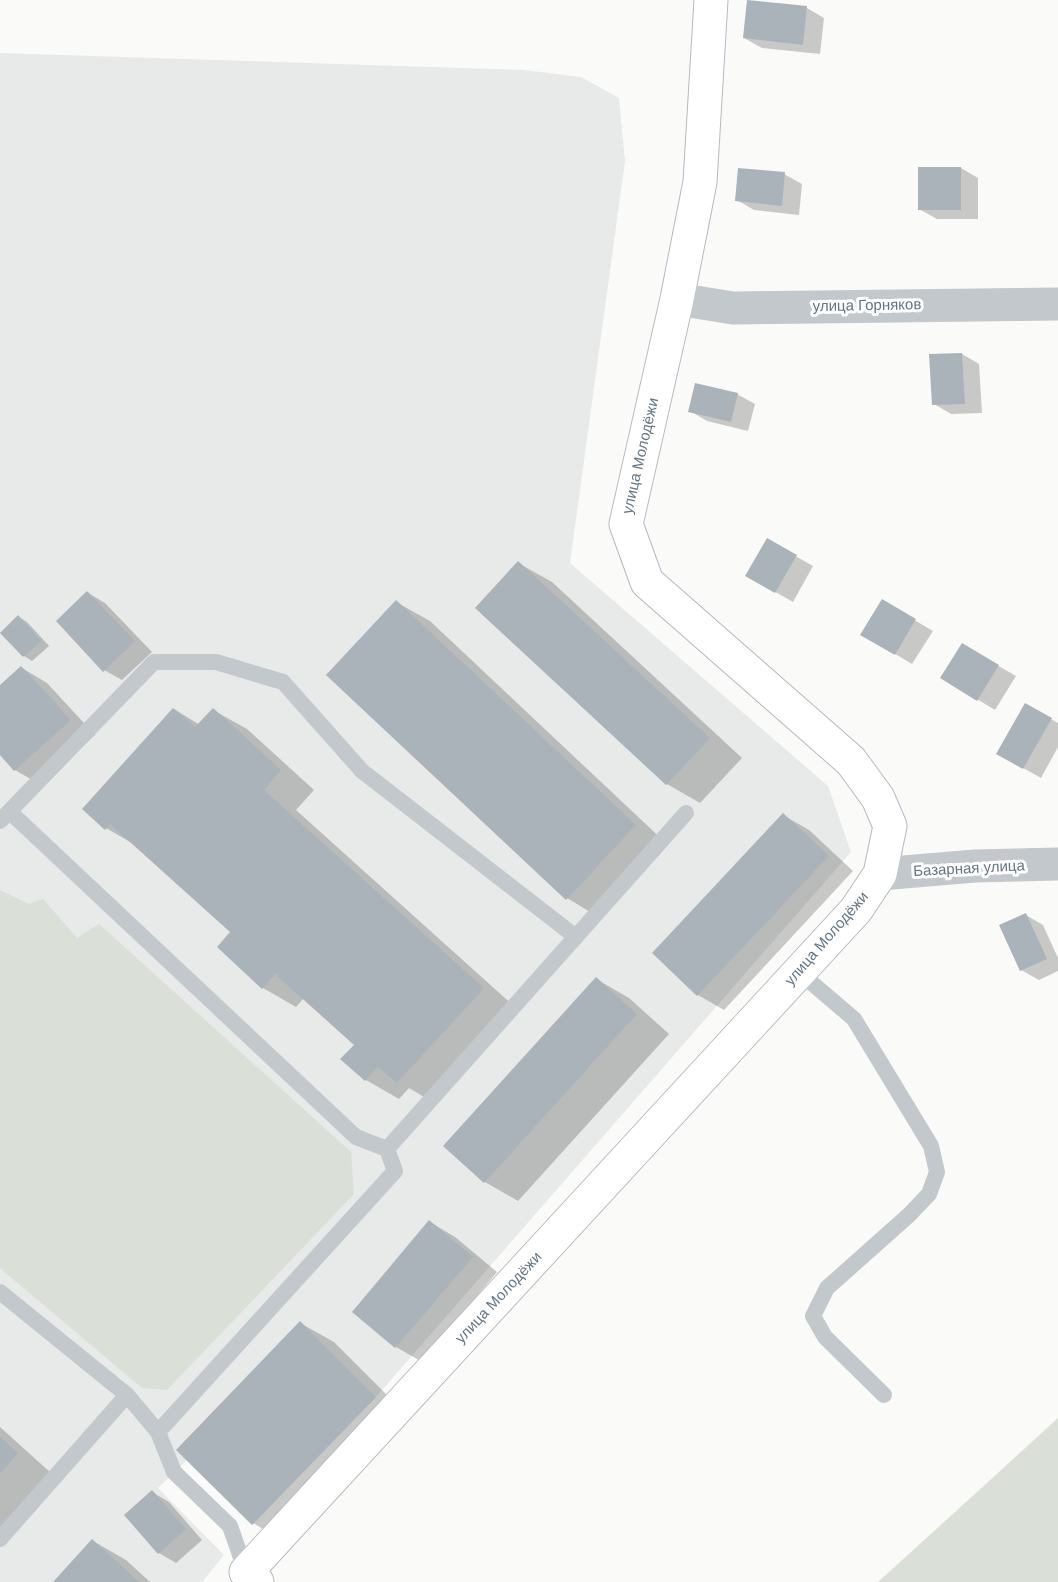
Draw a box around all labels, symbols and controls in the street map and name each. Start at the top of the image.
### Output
street label: улица Горняков [813,296,921,316]
street label: улица Молодёжи [619,396,663,516]
street label: Базарная улица [913,857,1025,881]
street label: улица Молодёжи [781,888,873,990]
street label: улица Молодёжи [452,1249,546,1347]

